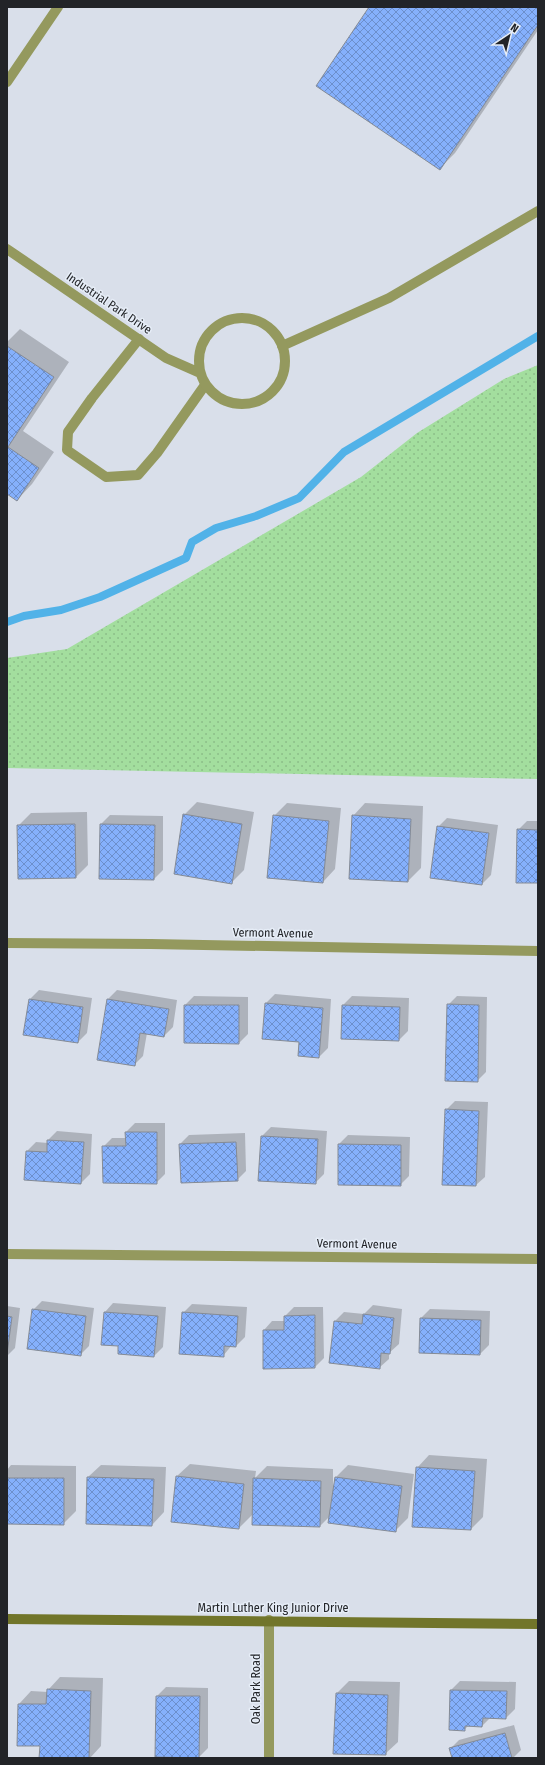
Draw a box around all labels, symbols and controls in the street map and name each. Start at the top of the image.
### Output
north arrow [489,16,529,56]
text: N [508,21,521,35]
street label: Industrial Park Drive [64,269,154,337]
street label: Vermont Avenue [233,925,313,941]
street label: Vermont Avenue [317,1236,397,1252]
street label: Martin Luther King Junior Drive [197,1601,349,1615]
street label: Oak Park Road [249,1654,263,1724]

